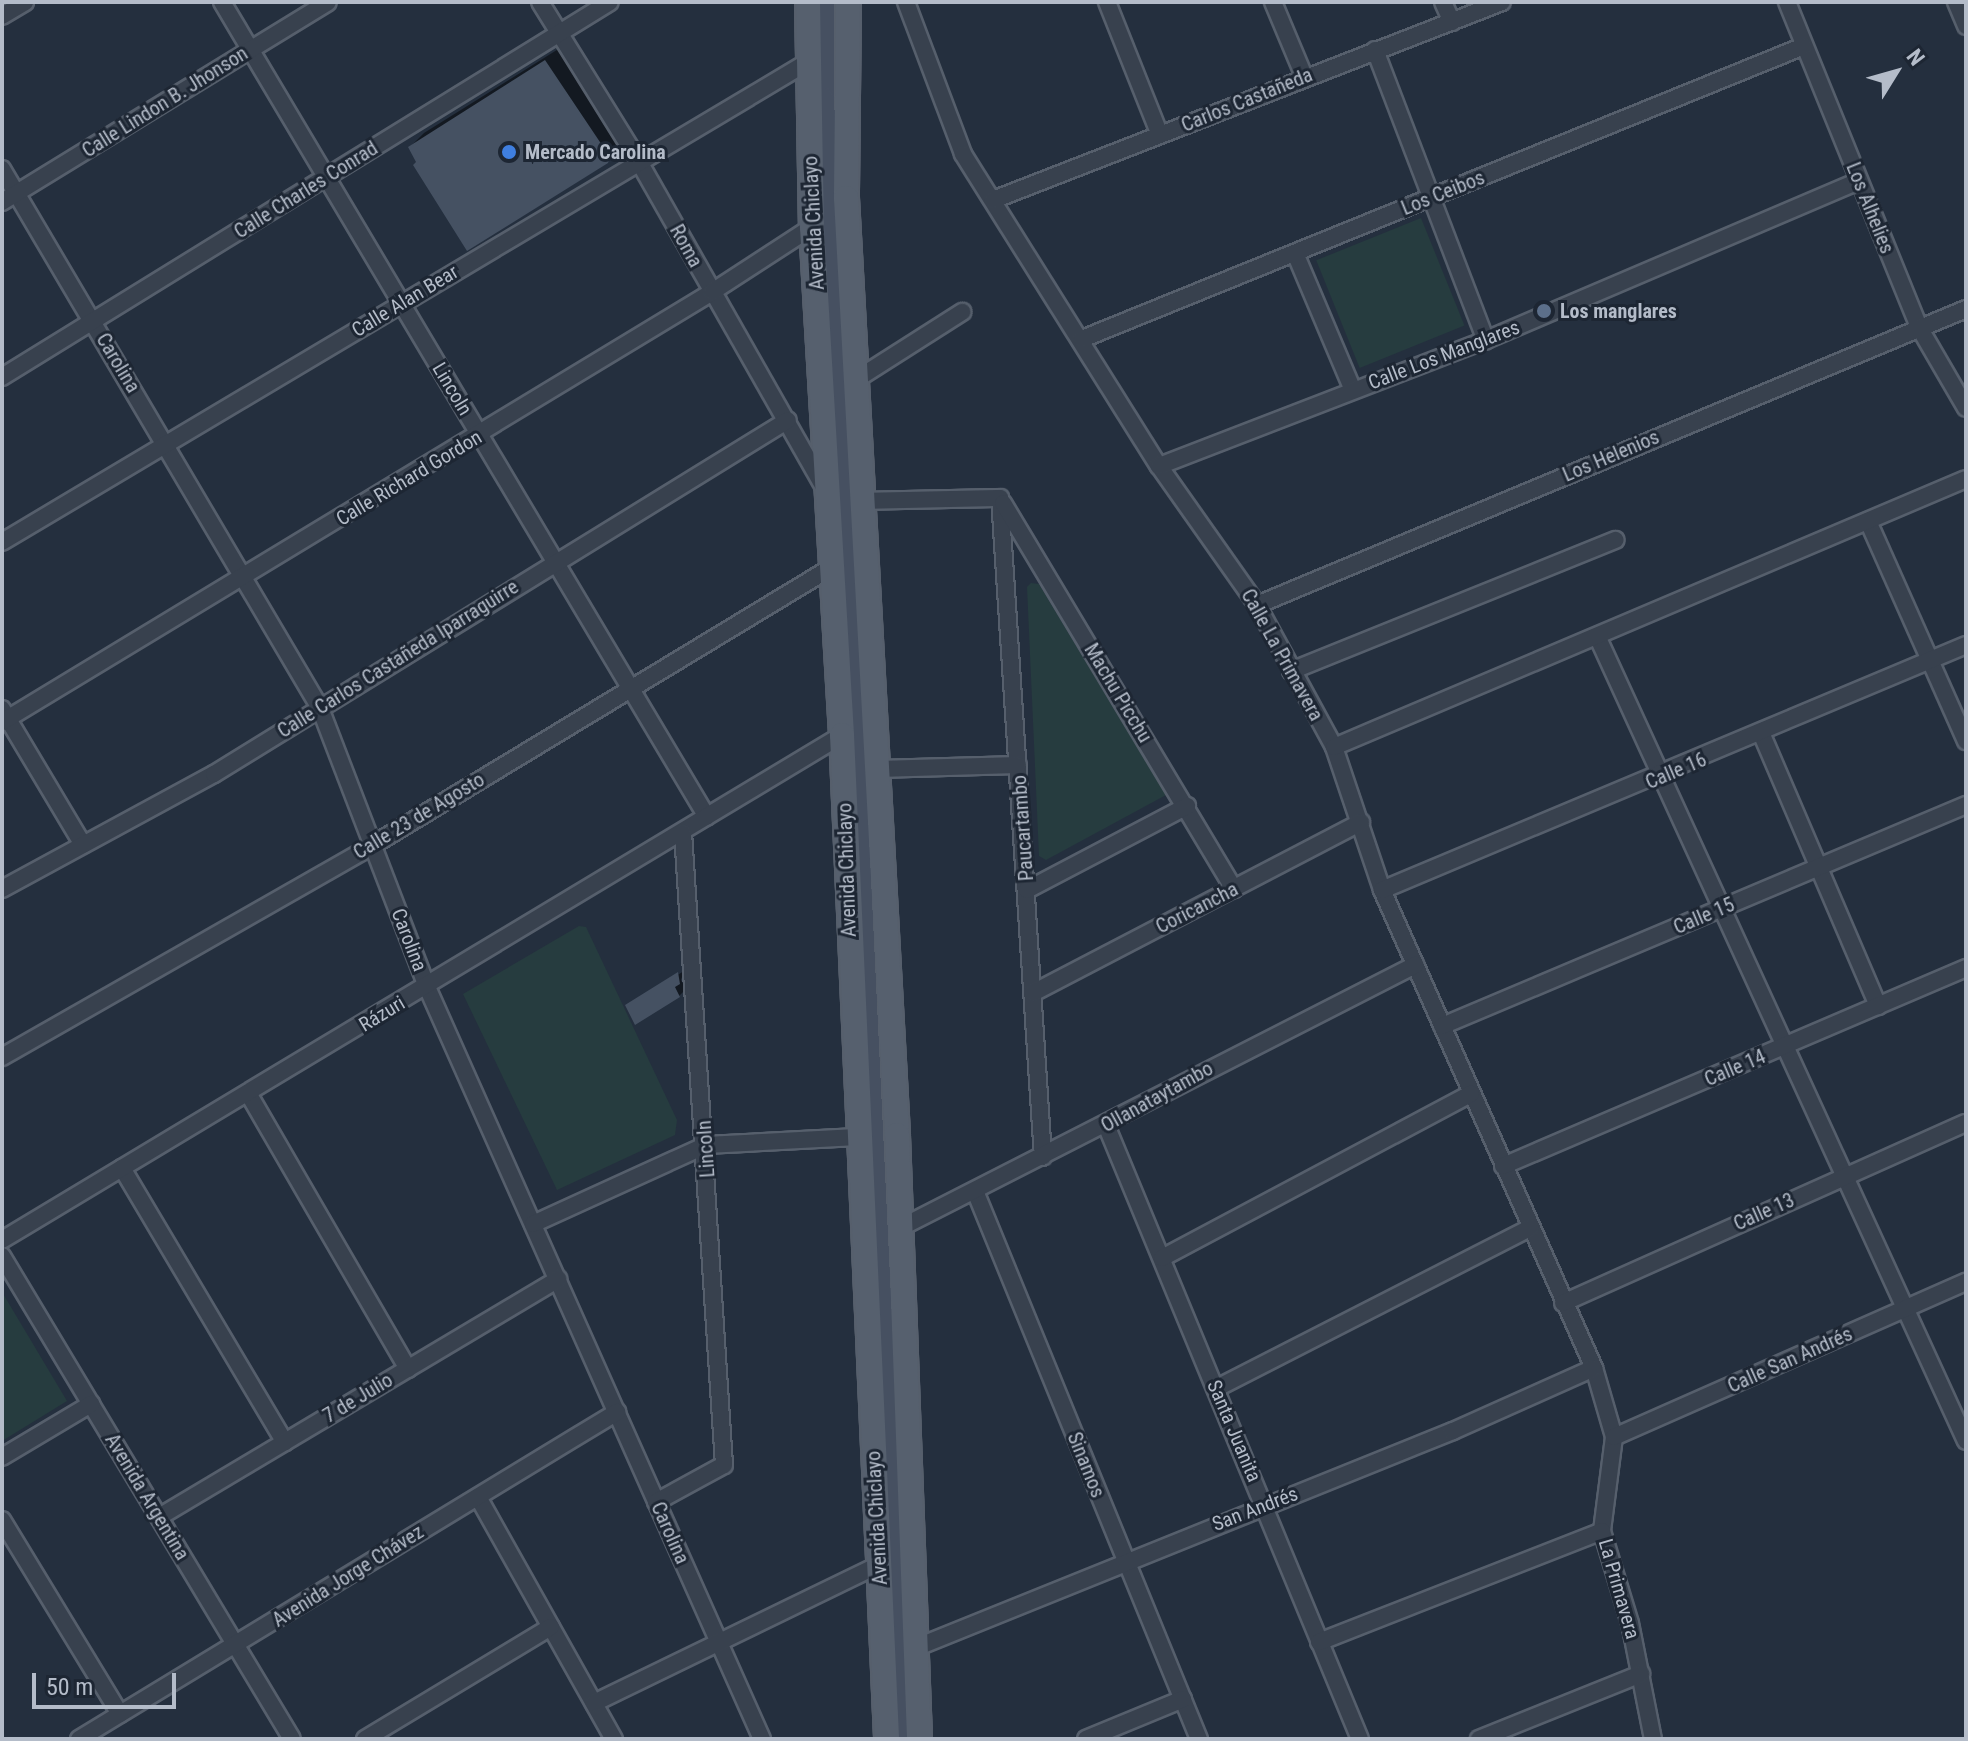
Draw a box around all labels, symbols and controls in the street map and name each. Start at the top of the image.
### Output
north arrow [1856,32,1936,112]
street label: Calle Lindon B. Jhonson [78,41,252,163]
text: N [1902,44,1930,70]
street label: Carlos Castañeda [1178,63,1316,137]
street label: Calle Charles Conrad [230,136,382,244]
place label: Mercado Carolina [525,140,666,164]
marker: Mercado Carolina [500,143,518,161]
street label: Avenida Chiclayo [799,155,829,291]
street label: Los Alhelies [1841,159,1899,257]
street label: Los Ceibos [1398,165,1488,221]
street label: Roma [665,220,707,272]
street label: Calle Alan Bear [347,260,463,342]
place label: Los manglares [1560,299,1677,323]
marker: Los manglares [1535,302,1553,320]
street label: Calle Los Manglares [1365,315,1523,395]
street label: Carolina [91,329,145,397]
street label: Lincoln [427,358,477,420]
street label: Calle Richard Gordon [332,425,486,531]
street label: Los Helenios [1559,425,1663,487]
street label: Calle Carlos Castañeda Iparraguirre [273,575,523,743]
street label: Calle La Primavera [1236,585,1328,725]
street label: Machu Picchu [1079,639,1157,747]
street label: Calle 16 [1642,747,1710,795]
street label: Calle 23 de Agosto [349,767,489,865]
street label: Paucartambo [1007,774,1039,882]
street label: Avenida Chiclayo [833,802,861,938]
street label: Coricancha [1152,877,1242,939]
street label: Calle 15 [1670,892,1738,940]
street label: Carolina [386,905,432,975]
street label: Rázuri [355,991,409,1037]
street label: Calle 14 [1701,1044,1769,1092]
street label: Ollanataytambo [1097,1056,1217,1138]
street label: Lincoln [692,1120,720,1178]
street label: Calle 13 [1730,1188,1798,1236]
street label: Calle San Andrés [1724,1322,1856,1398]
street label: 7 de Julio [319,1368,397,1428]
street label: Santa Juanita [1202,1376,1266,1486]
street label: Avenida Argentina [100,1429,194,1565]
street label: Sinamos [1062,1429,1110,1501]
street label: Avenida Chiclayo [862,1450,892,1586]
street label: San Andrés [1209,1482,1301,1536]
street label: Carolina [646,1498,694,1568]
street label: Avenida Jorge Chávez [268,1520,428,1632]
street label: La Primavera [1593,1536,1645,1642]
scale bar [36,1657,180,1707]
text: 50 m [46,1673,93,1701]

